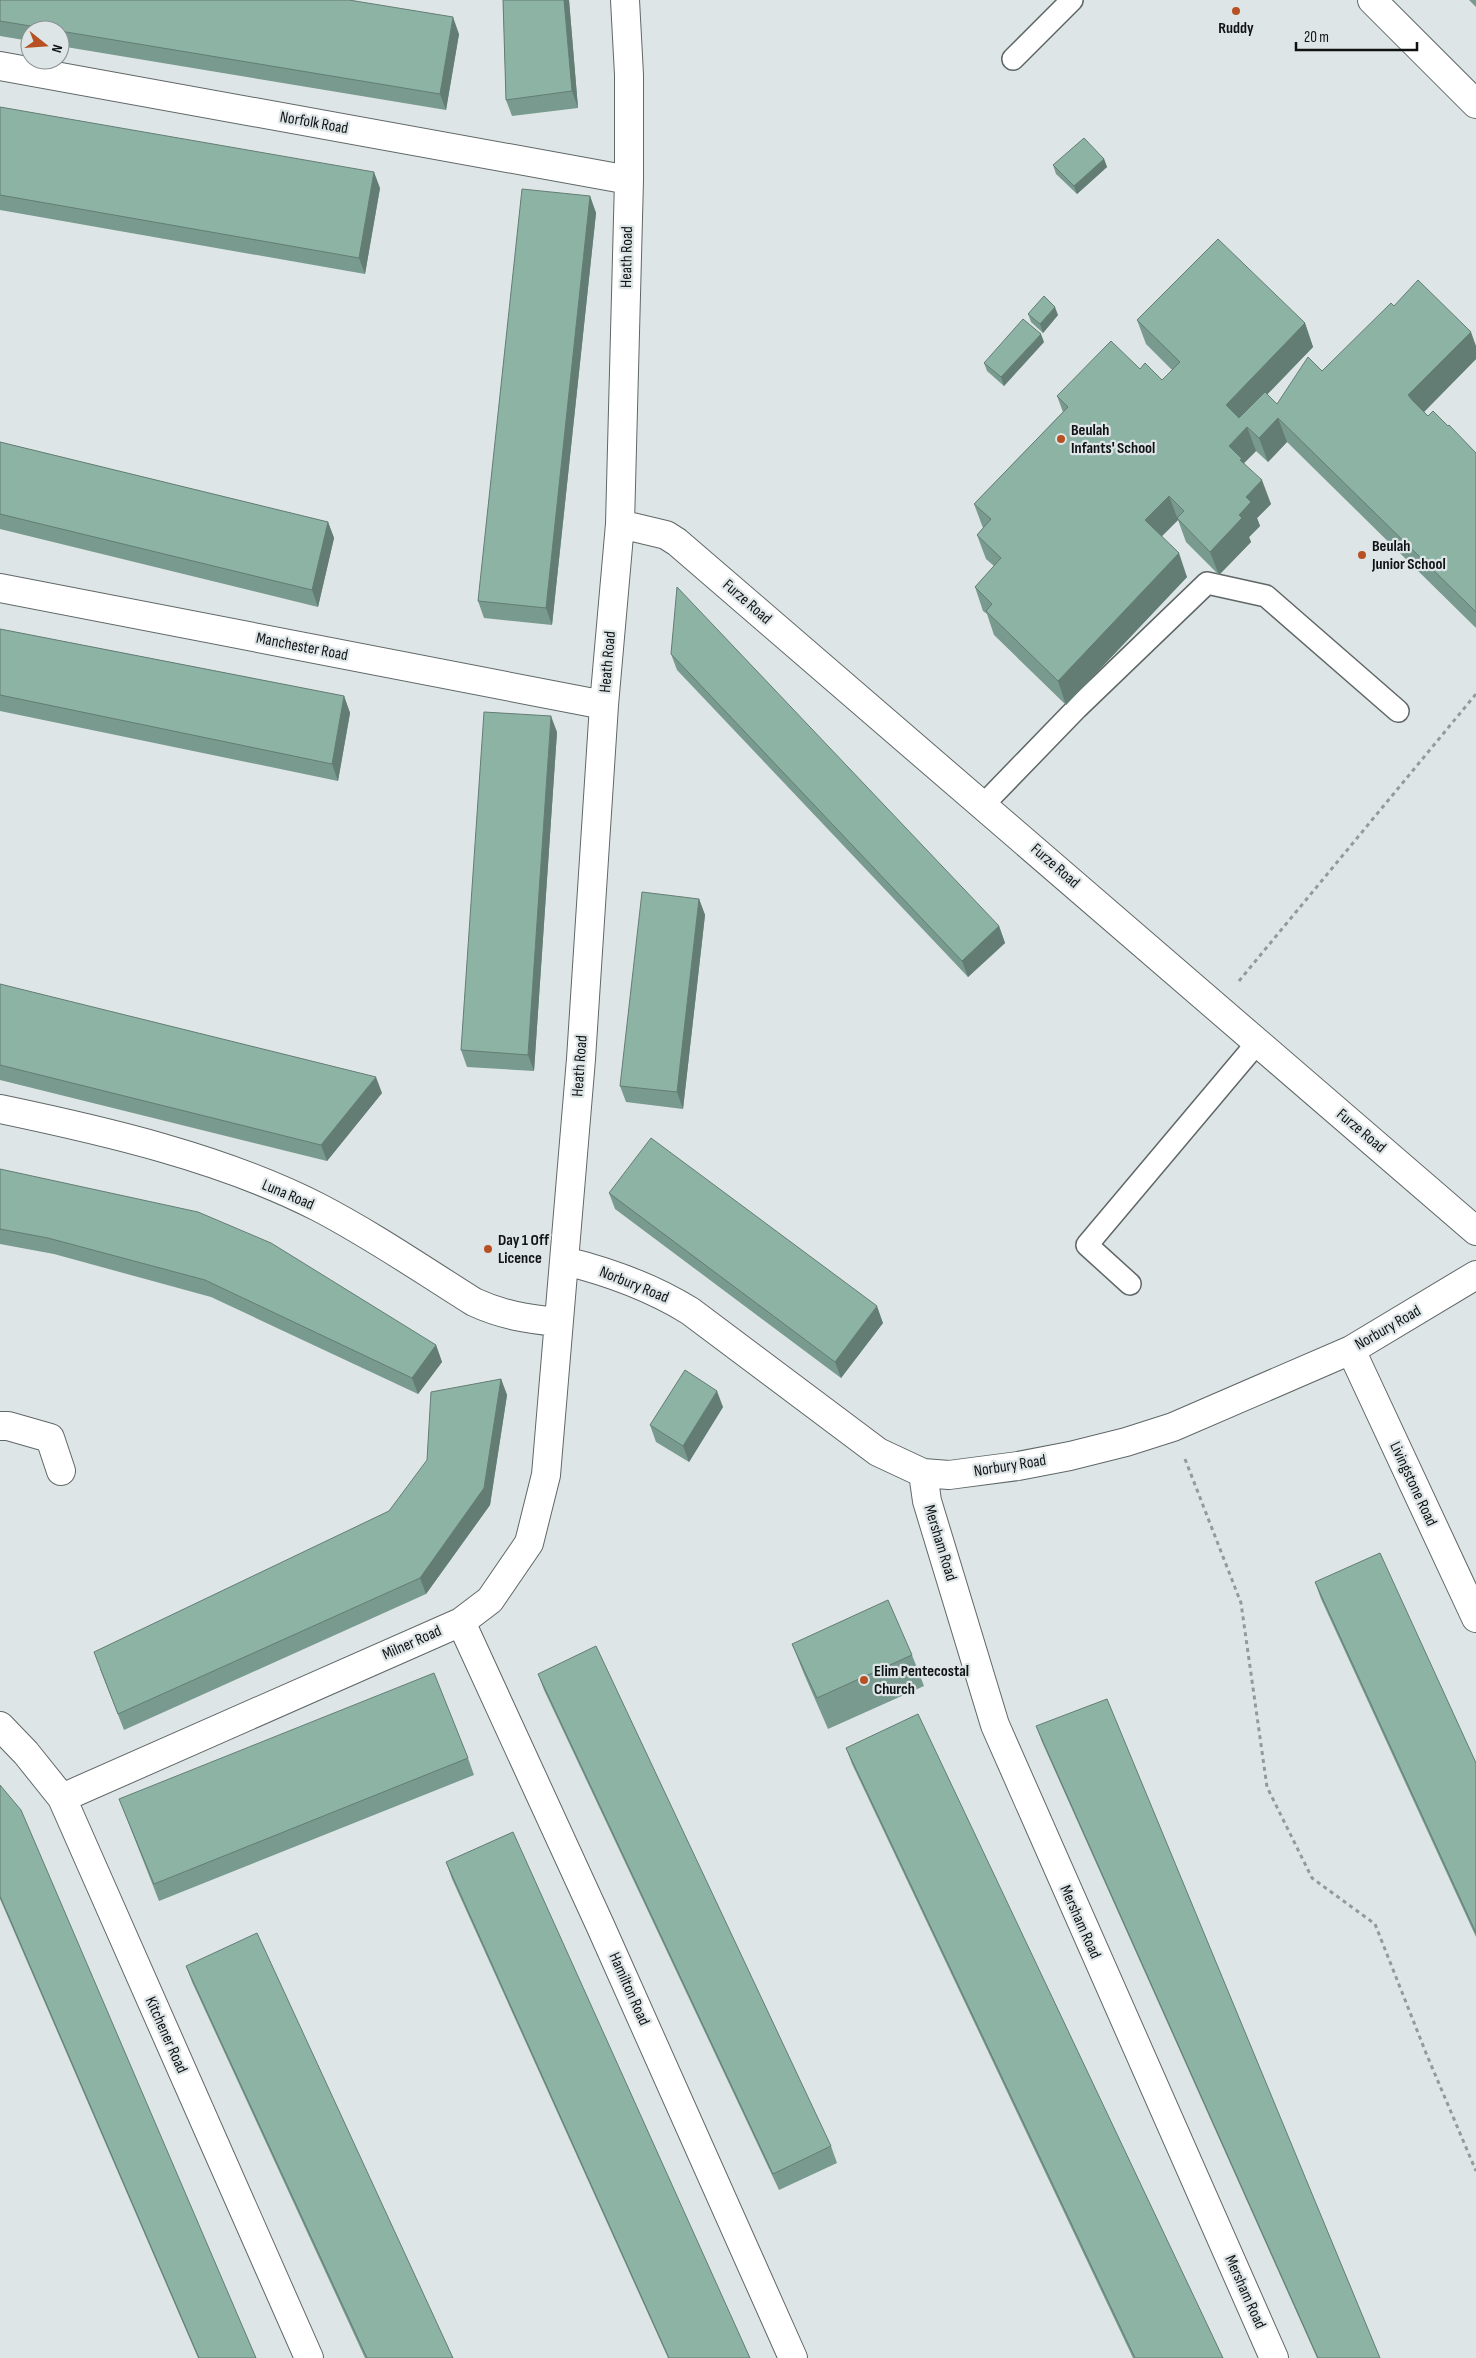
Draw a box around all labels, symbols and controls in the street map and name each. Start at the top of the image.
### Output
marker: Ruddy [1230,5,1242,17]
place label: Ruddy [1218,19,1254,38]
north arrow [20,20,70,70]
scale bar [1296,20,1417,52]
text: 20 m [1304,28,1329,47]
text: N [48,43,66,55]
street label: Norfolk Road [278,108,350,138]
street label: Heath Road [617,226,637,288]
place label: Beulah Infants' School [1071,421,1155,458]
marker: Beulah Infants' School [1055,433,1067,445]
place label: Beulah Junior School [1371,537,1446,574]
marker: Beulah Junior School [1356,549,1368,561]
street label: Furze Road [719,576,775,628]
street label: Manchester Road [255,629,349,665]
street label: Heath Road [596,630,620,694]
street label: Furze Road [1027,840,1083,892]
street label: Heath Road [568,1035,592,1097]
street label: Furze Road [1332,1105,1390,1157]
street label: Luna Road [259,1176,317,1214]
place label: Day 1 Off Licence [498,1231,550,1268]
marker: Day 1 Off Licence [482,1243,494,1255]
street label: Norbury Road [597,1263,671,1307]
street label: Norbury Road [1352,1302,1424,1354]
street label: Livingstone Road [1385,1439,1441,1529]
street label: Norbury Road [973,1451,1047,1481]
street label: Mersham Road [919,1503,961,1583]
street label: Milner Road [380,1622,444,1664]
place label: Elim Pentecostal Church [874,1662,969,1699]
marker: Elim Pentecostal Church [858,1674,870,1686]
street label: Mersham Road [1055,1882,1105,1962]
street label: Hamilton Road [604,1950,654,2028]
street label: Kitchener Road [141,1994,191,2076]
street label: Mersham Road [1220,2252,1270,2332]

